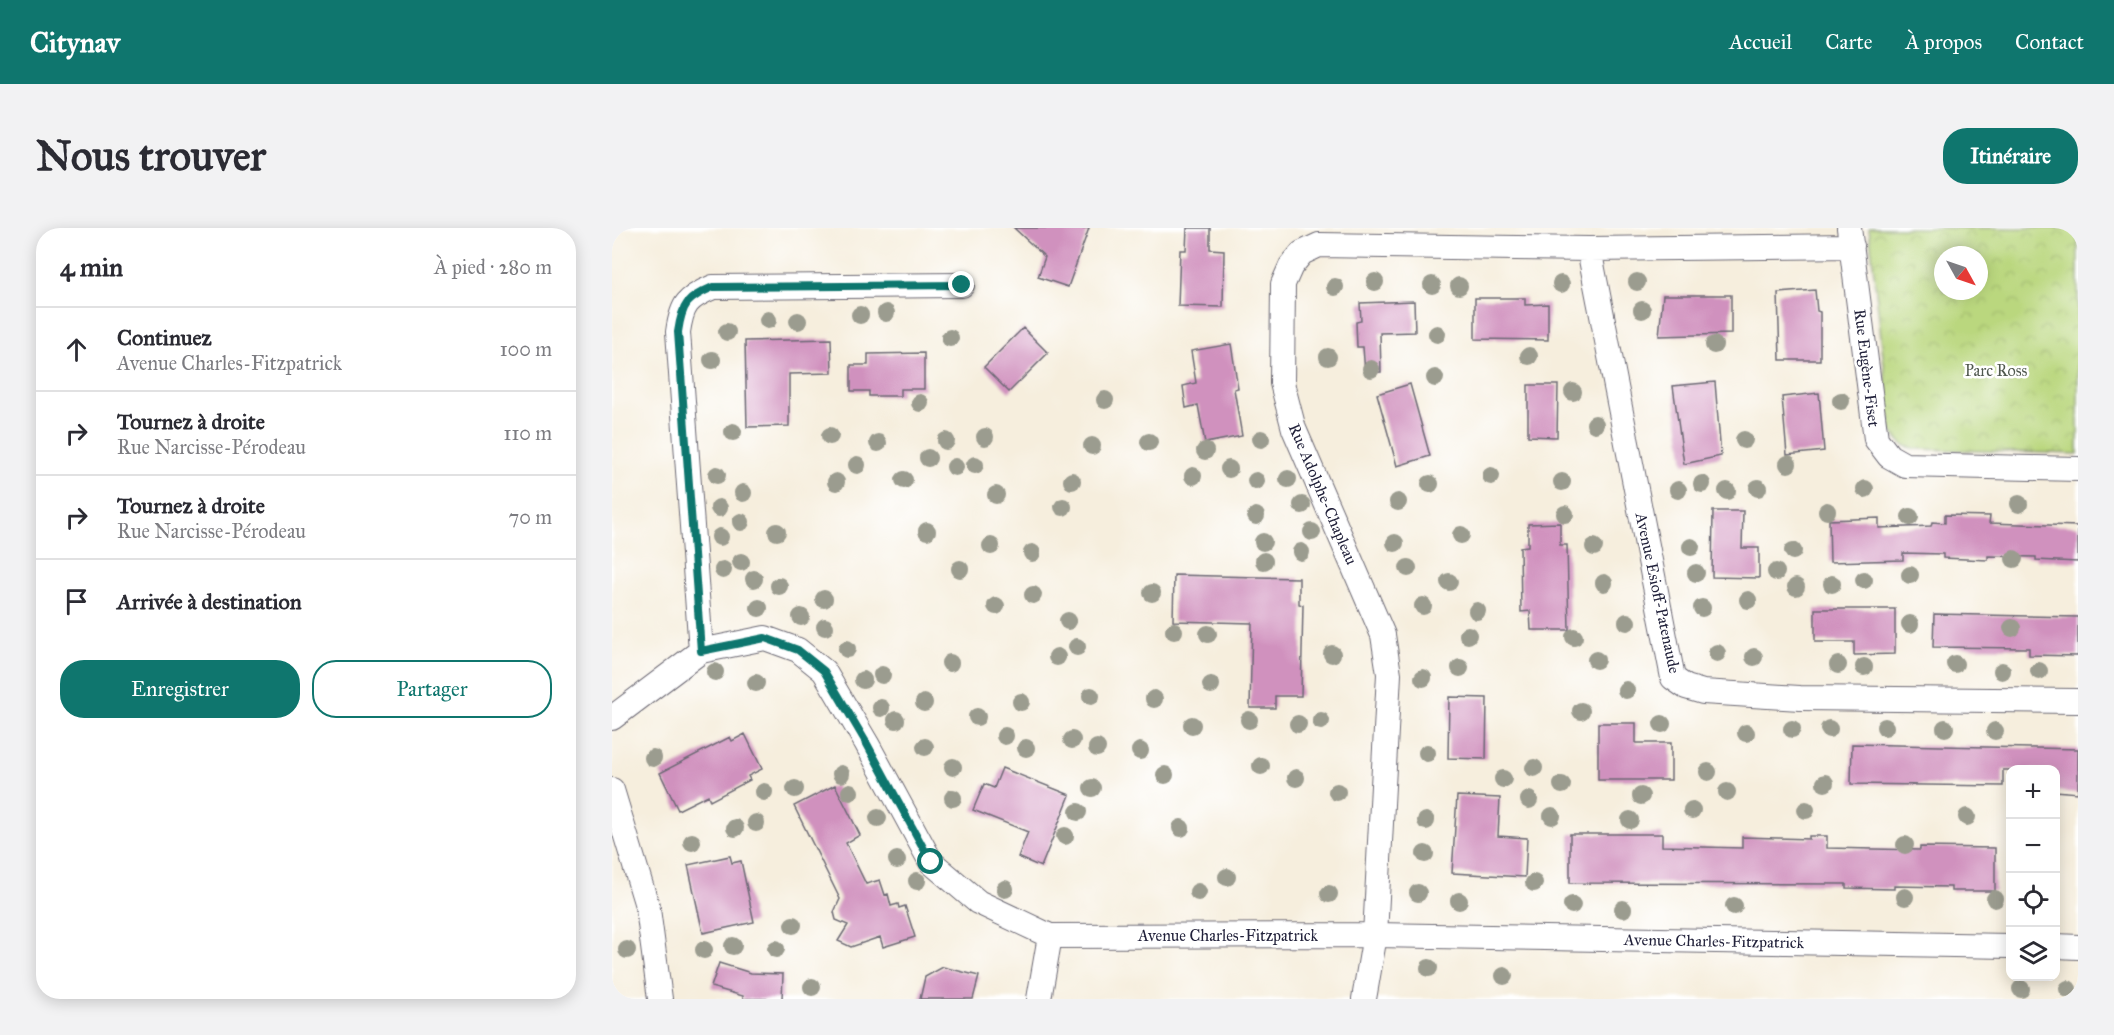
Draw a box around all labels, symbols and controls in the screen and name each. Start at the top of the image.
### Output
text: Citynav [30,25,120,60]
text: Accueil [1729,29,1792,55]
text: Carte [1825,29,1873,55]
text: À propos [1906,29,1982,55]
text: Contact [2015,29,2084,55]
button: Itinéraire [1943,128,2078,184]
text: Nous trouver [36,130,266,182]
north arrow [1934,246,1988,300]
text: 4 min [60,251,123,283]
text: À pied · 280 m [434,255,552,279]
route end [948,271,974,297]
street label: Rue Eugène-Fiset [1849,308,1884,429]
text: Continuez [117,324,212,351]
icon: ahead [60,333,93,366]
text: 100 m [500,337,552,361]
text: Avenue Charles-Fitzpatrick [117,351,342,375]
park label: Parc Ross [1965,361,2028,380]
text: Tournez à droite [117,408,265,435]
icon: right [60,417,93,450]
text: 110 m [504,421,552,445]
street label: Rue Adolphe-Chapleau [1285,421,1362,568]
text: Rue Narcisse-Pérodeau [117,435,306,459]
text: Tournez à droite [117,492,265,519]
icon: right [60,501,93,534]
text: 70 m [509,505,552,529]
street label: Avenue Esioff-Patenaude [1631,510,1684,676]
text: Rue Narcisse-Pérodeau [117,519,306,543]
icon: arrive [60,585,93,618]
text: Arrivée à destination [117,588,302,615]
button: Enregistrer [60,660,300,718]
button: Partager [312,660,552,718]
map controls [2006,765,2060,981]
button: + [2006,765,2060,819]
button: − [2006,819,2060,873]
route start [917,848,943,874]
button: locate [2006,873,2060,927]
street label: Avenue Charles-Fitzpatrick [1137,926,1319,945]
button: layers [2006,927,2060,981]
street label: Avenue Charles-Fitzpatrick [1623,930,1805,952]

